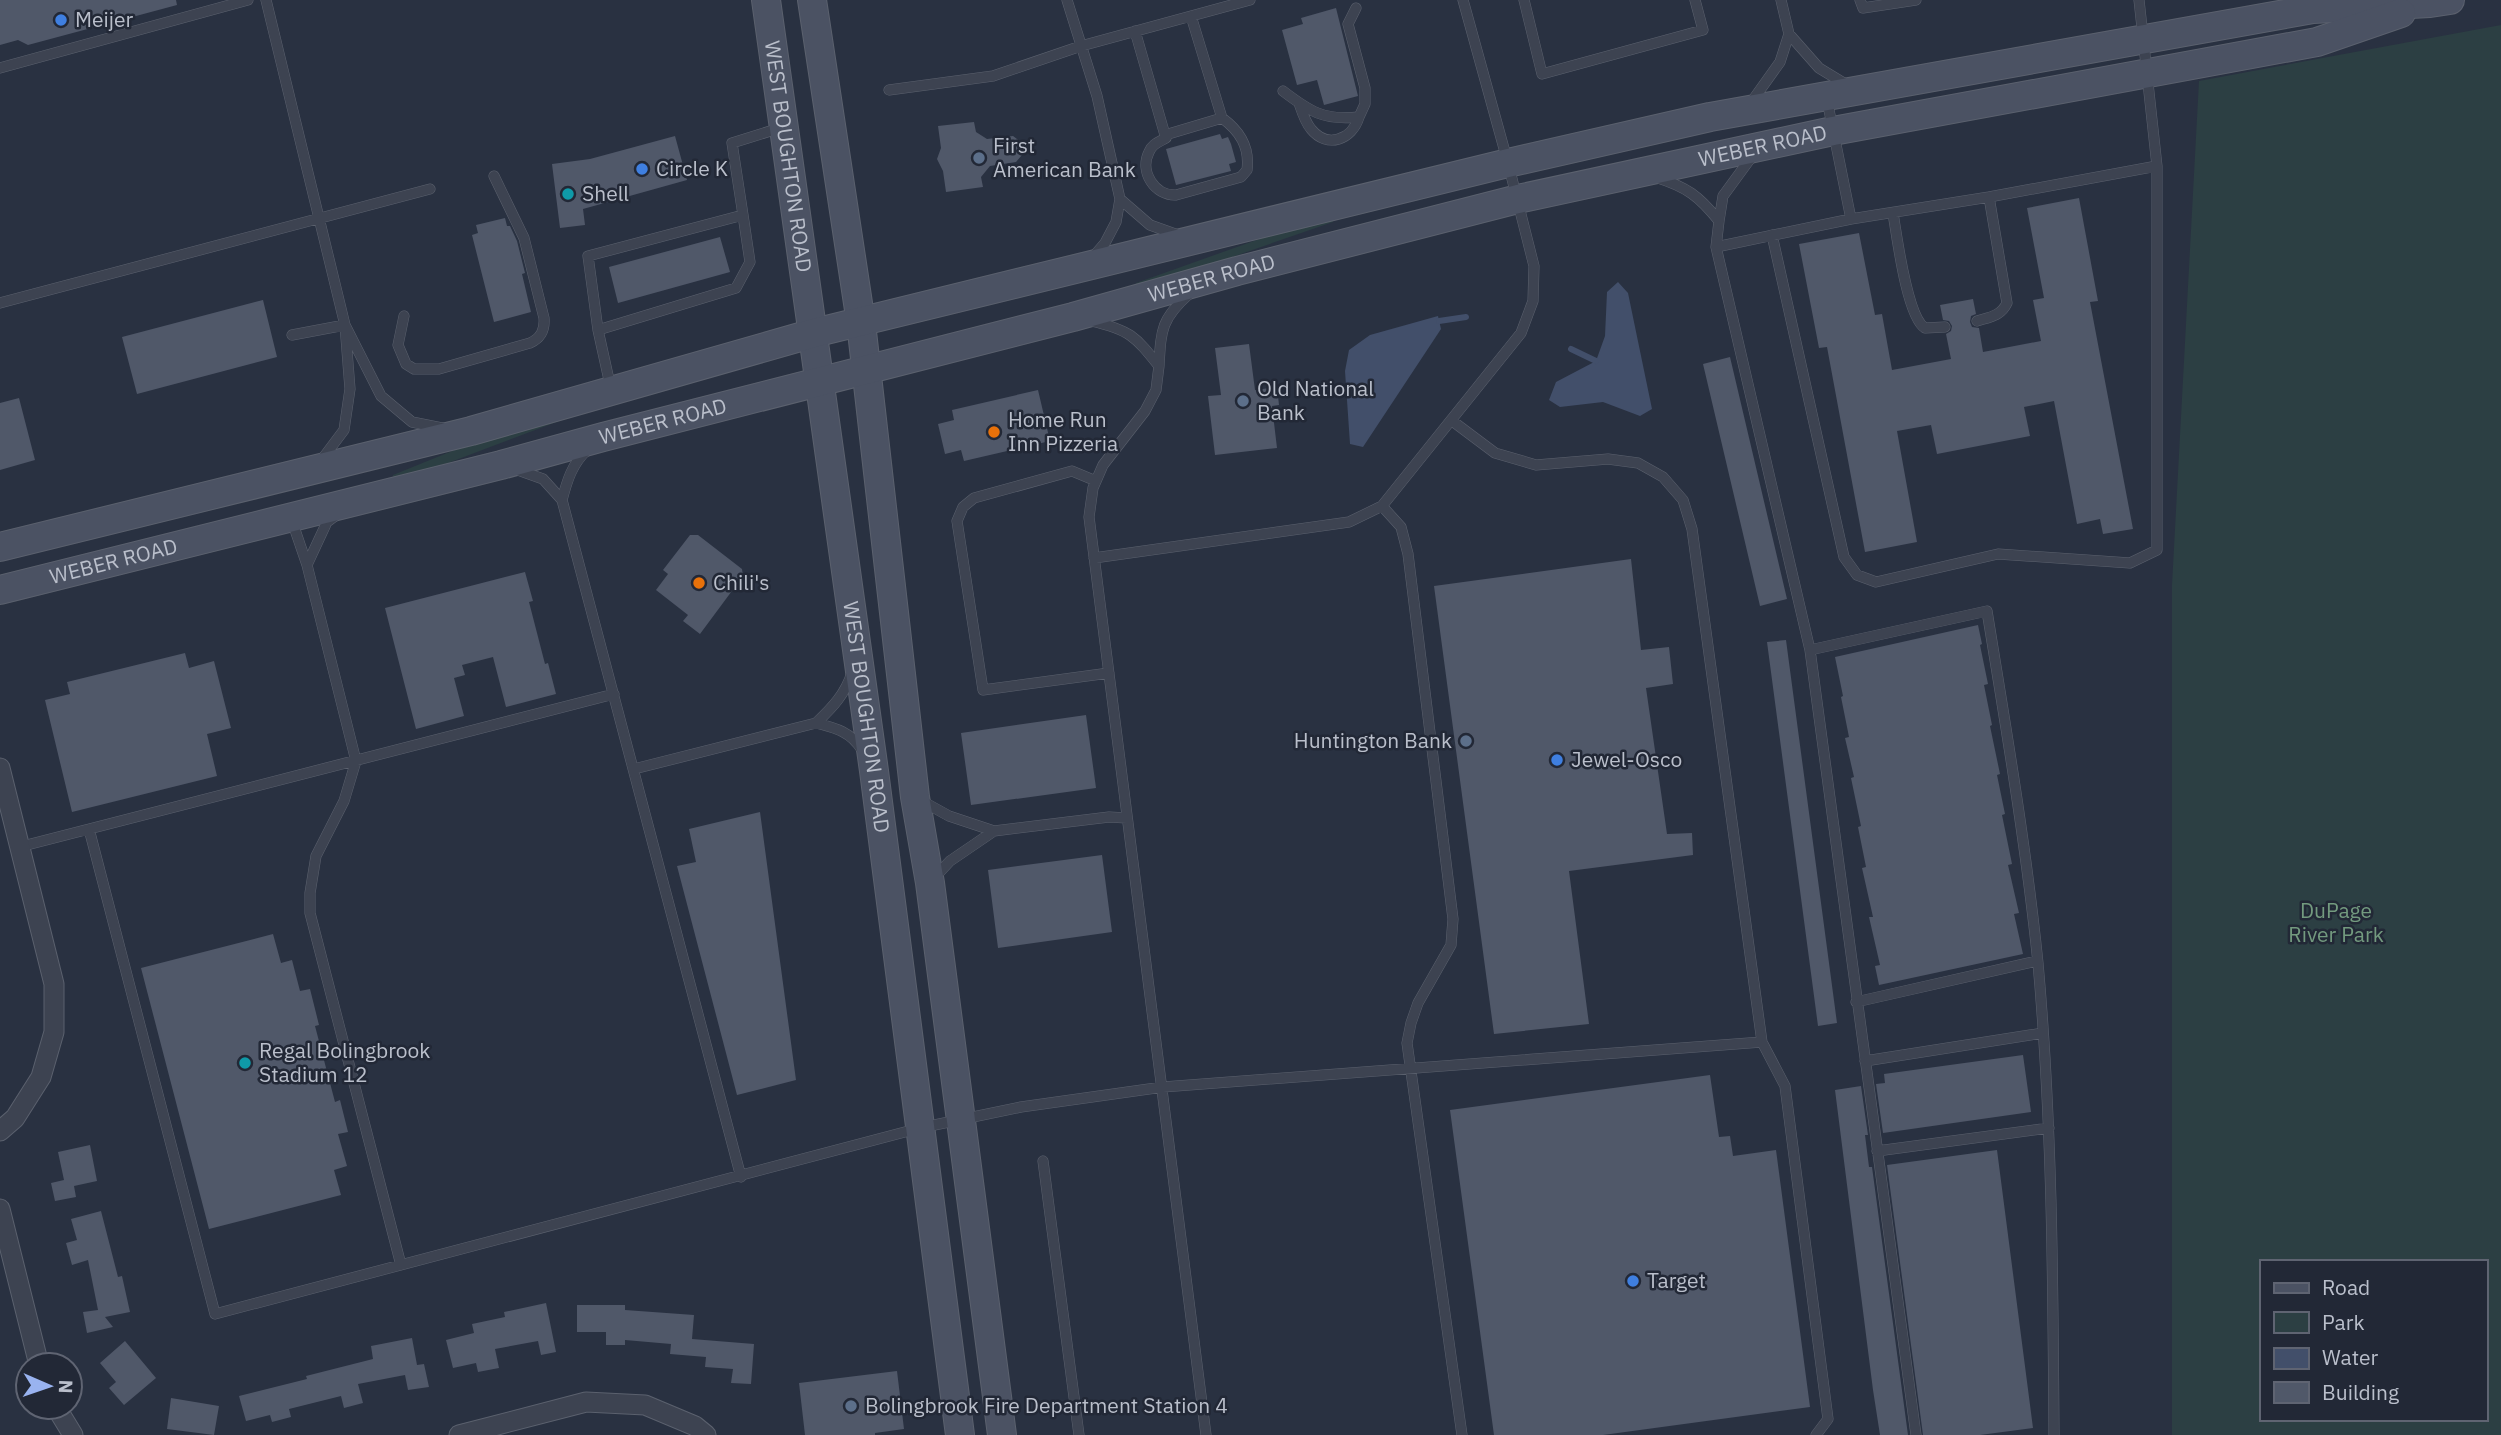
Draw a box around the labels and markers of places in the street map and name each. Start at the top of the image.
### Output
place label: Meijer [75,5,134,33]
marker: Meijer [53,12,69,28]
place label: First American Bank [993,131,1136,183]
marker: First American Bank [971,150,987,166]
place label: Circle K [656,154,728,182]
marker: Circle K [634,161,650,177]
place label: Shell [582,179,629,207]
marker: Shell [560,186,576,202]
place label: Old National Bank [1257,374,1374,426]
marker: Old National Bank [1235,393,1251,409]
place label: Home Run Inn Pizzeria [1008,405,1118,457]
marker: Home Run Inn Pizzeria [986,424,1002,440]
place label: Chili's [713,568,770,596]
marker: Chili's [691,575,707,591]
place label: Huntington Bank [1294,726,1452,754]
marker: Huntington Bank [1458,733,1474,749]
place label: Jewel-Osco [1571,745,1682,773]
marker: Jewel-Osco [1549,752,1565,768]
place label: Regal Bolingbrook Stadium 12 [259,1036,430,1088]
marker: Regal Bolingbrook Stadium 12 [237,1055,253,1071]
place label: Target [1647,1266,1706,1294]
marker: Target [1625,1273,1641,1289]
place label: Bolingbrook Fire Department Station 4 [865,1391,1228,1419]
marker: Bolingbrook Fire Department Station 4 [843,1398,859,1414]

